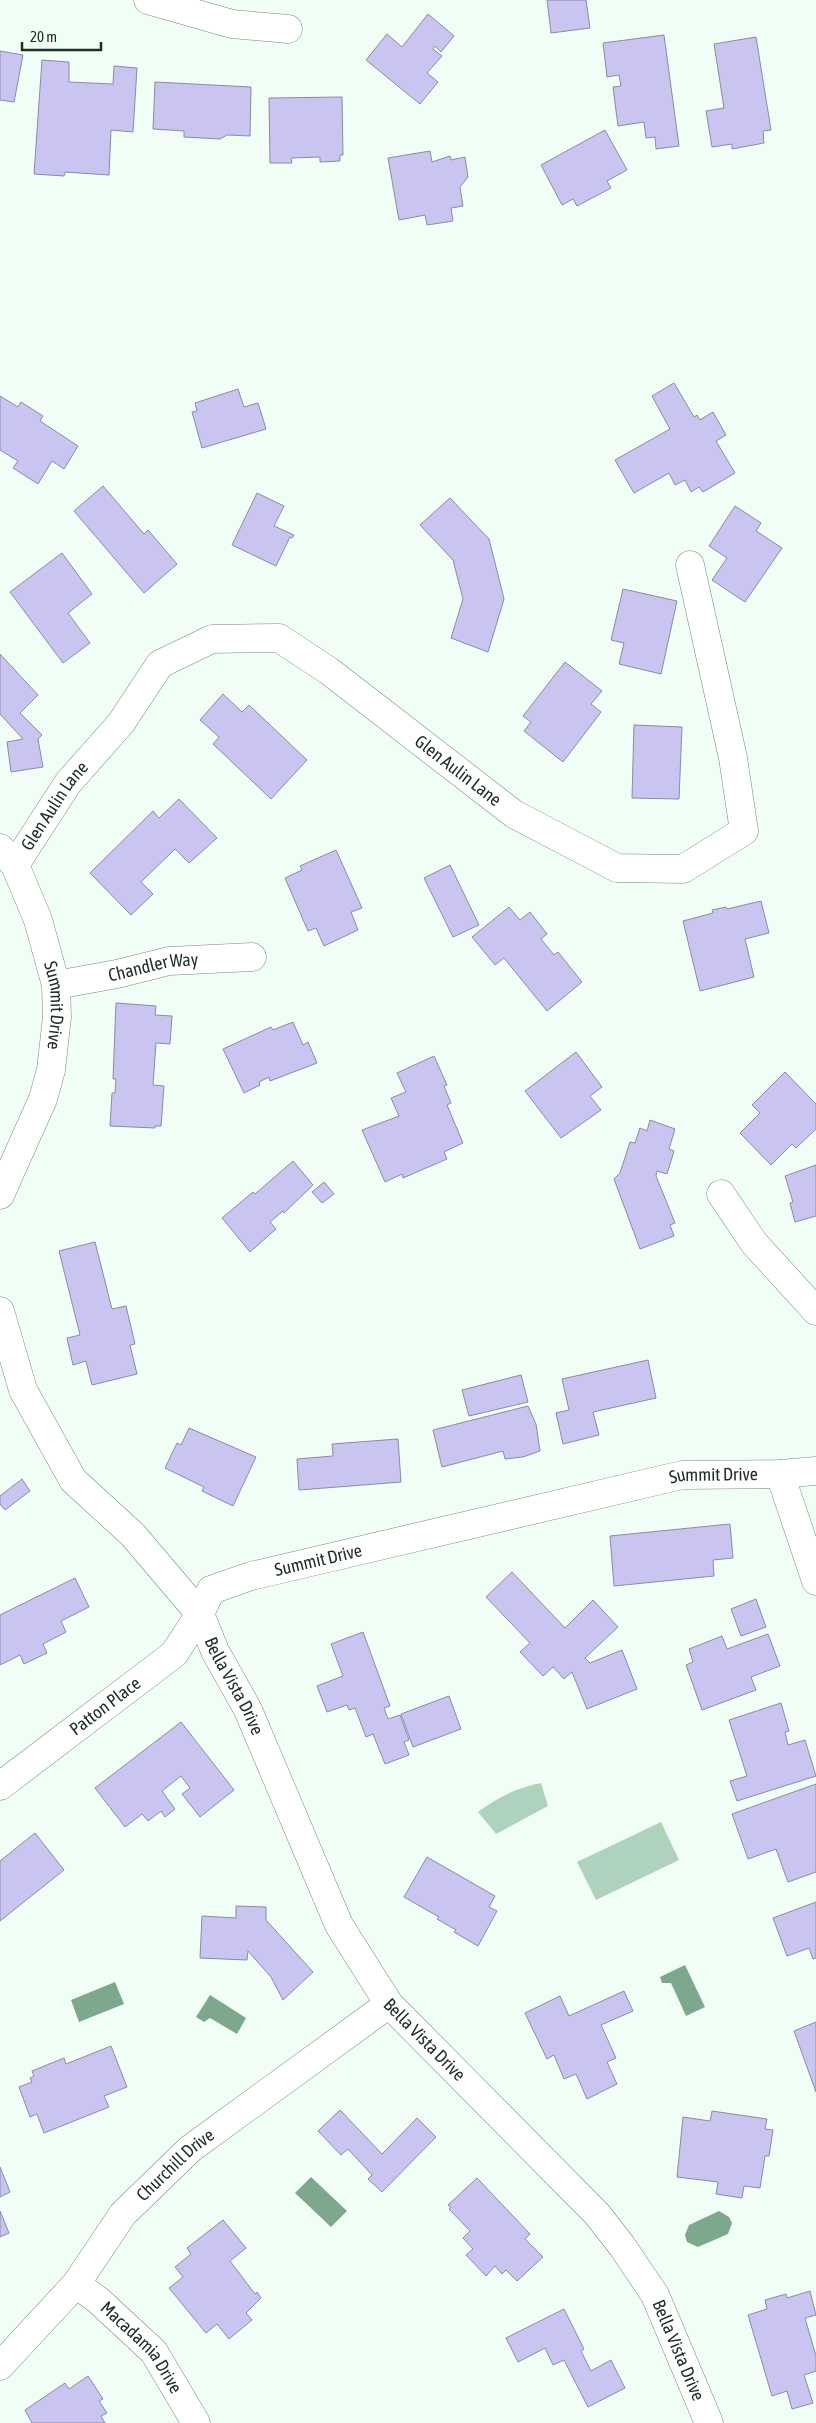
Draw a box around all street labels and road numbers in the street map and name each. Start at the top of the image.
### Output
street label: Glen Aulin Lane [411,730,506,810]
street label: Glen Aulin Lane [16,757,92,854]
street label: Chandler Way [107,949,199,985]
street label: Summit Drive [40,959,68,1051]
street label: Summit Drive [667,1463,758,1488]
street label: Summit Drive [272,1539,364,1580]
street label: Bella Vista Drive [201,1634,268,1738]
street label: Patton Place [65,1672,144,1739]
street label: Bella Vista Drive [379,1994,470,2085]
street label: Churchill Drive [132,2124,218,2205]
street label: Macadamia Drive [96,2297,187,2397]
street label: Bella Vista Drive [648,2297,709,2404]

